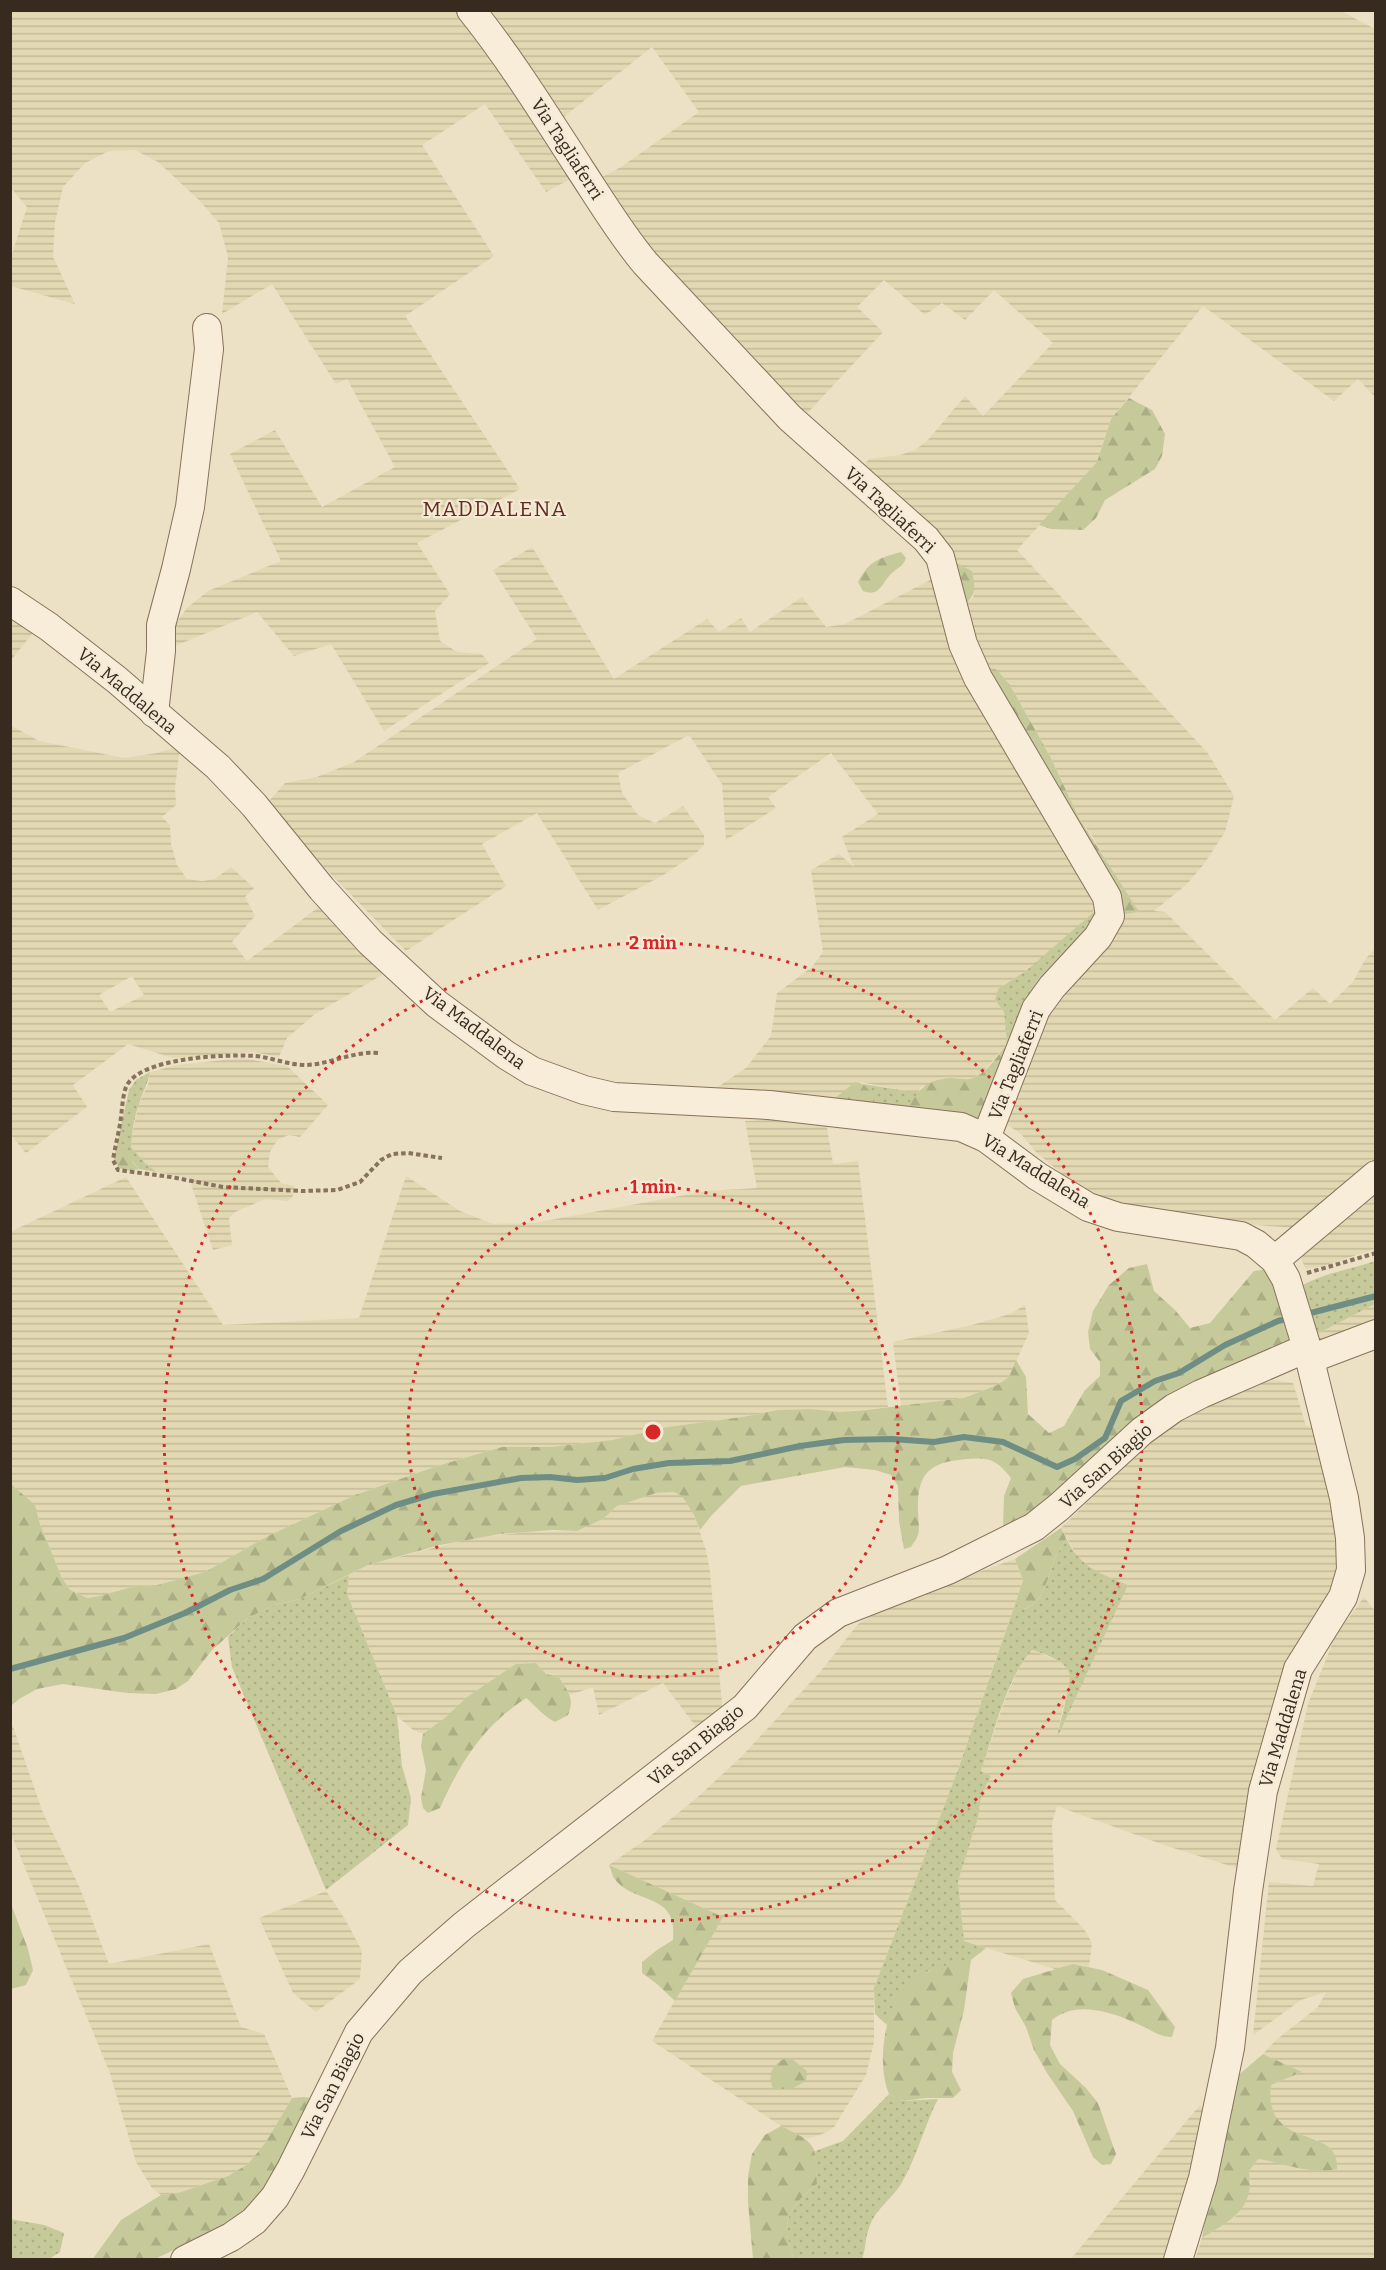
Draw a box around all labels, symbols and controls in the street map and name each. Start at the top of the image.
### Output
street label: Via Tagliaferri [526,94,608,204]
street label: Via Tagliaferri [840,462,940,558]
district label: MADDALENA [422,496,568,522]
street label: Via Maddalena [73,643,181,739]
text: 2 min [629,932,677,954]
street label: Via Maddalena [418,982,530,1074]
street label: Via Tagliaferri [984,1007,1048,1123]
street label: Via Maddalena [978,1129,1094,1213]
text: 1 min [630,1176,676,1198]
street label: Via San Biagio [1055,1419,1157,1513]
centre of rings [643,1422,663,1442]
street label: Via Maddalena [1254,1666,1312,1790]
street label: Via San Biagio [644,1700,748,1790]
street label: Via San Biagio [297,2029,369,2143]

